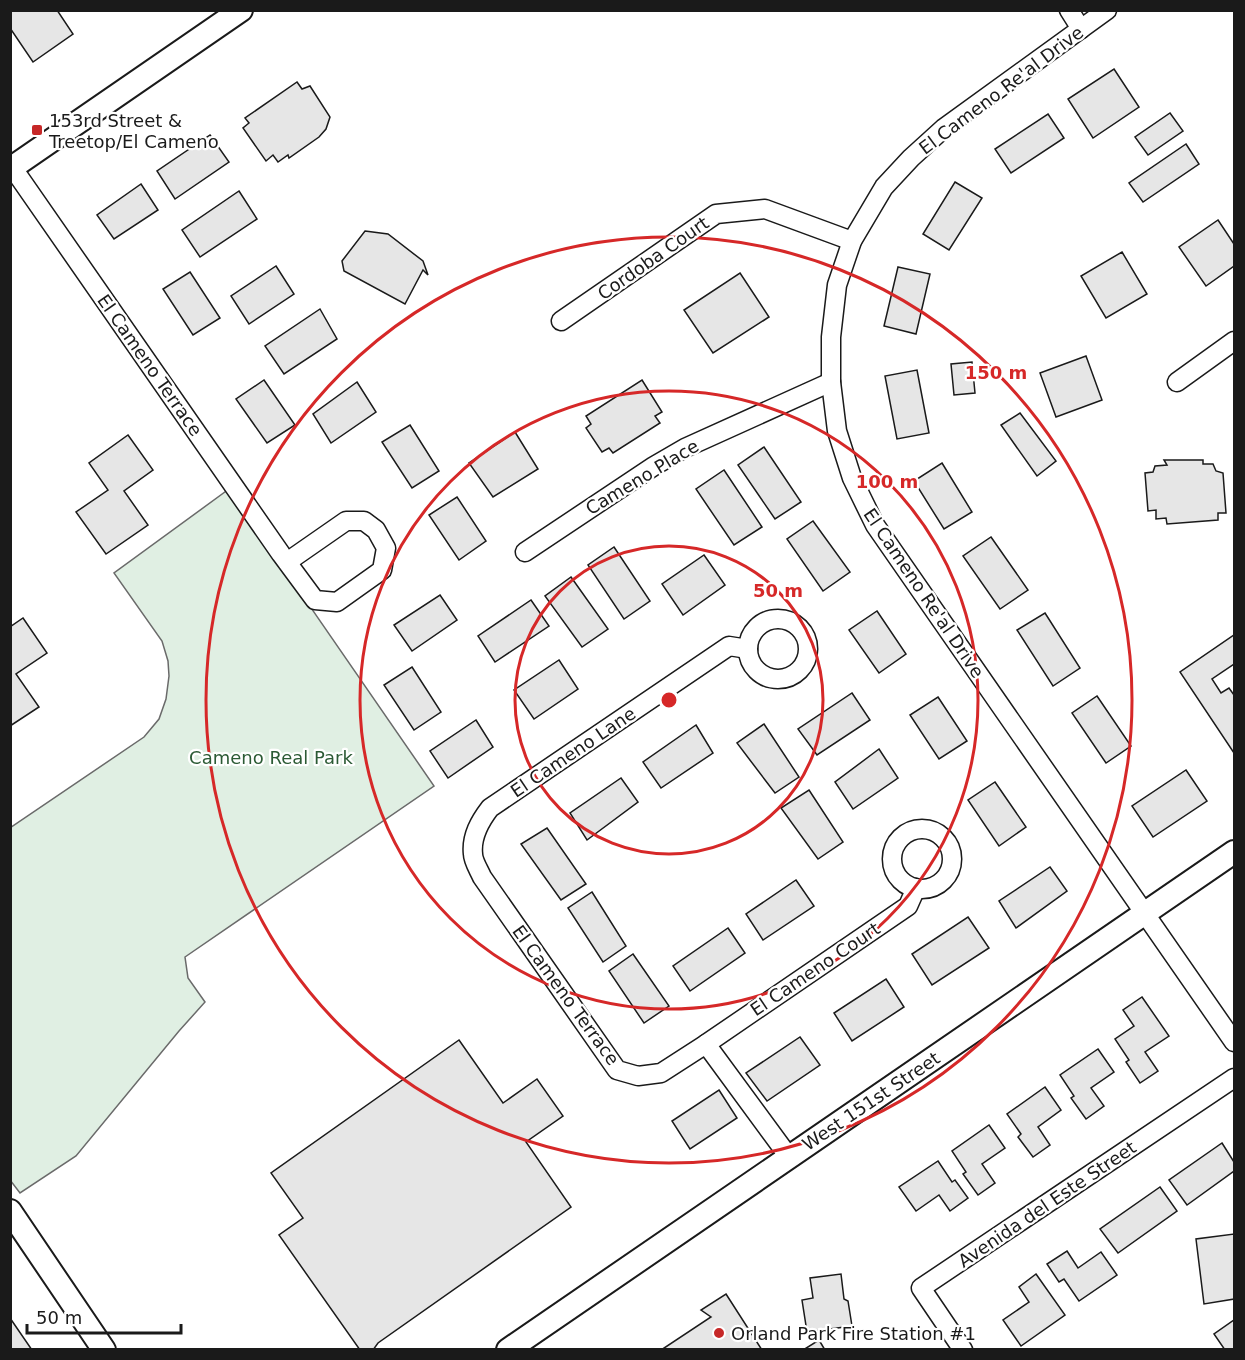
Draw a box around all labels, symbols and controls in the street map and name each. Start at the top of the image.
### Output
street label: El Cameno Re'al Drive [915,21,1087,159]
place label: 153rd Street & Treetop/El Cameno [48,110,219,152]
marker: 153rd Street & Treetop/El Cameno [30,123,44,137]
street label: Cordoba Court [593,212,713,304]
street label: El Cameno Terrace [93,290,207,440]
text: 150 m [965,362,1027,383]
street label: Cameno Place [582,435,702,519]
text: 100 m [856,471,918,492]
street label: El Cameno Re'al Drive [859,504,989,682]
text: 50 m [753,580,803,601]
centre of rings [659,690,679,710]
street label: El Cameno Lane [507,702,639,802]
park label: Cameno Real Park [189,747,353,768]
street label: El Cameno Court [746,918,884,1020]
street label: El Cameno Terrace [508,921,624,1069]
street label: West 151st Street [798,1047,944,1155]
street label: Avenida del Este Street [954,1137,1140,1271]
scale bar [27,1297,182,1335]
text: 50 m [36,1307,82,1328]
place label: Orland Park Fire Station #1 [731,1323,976,1344]
marker: Orland Park Fire Station #1 [712,1326,726,1340]

